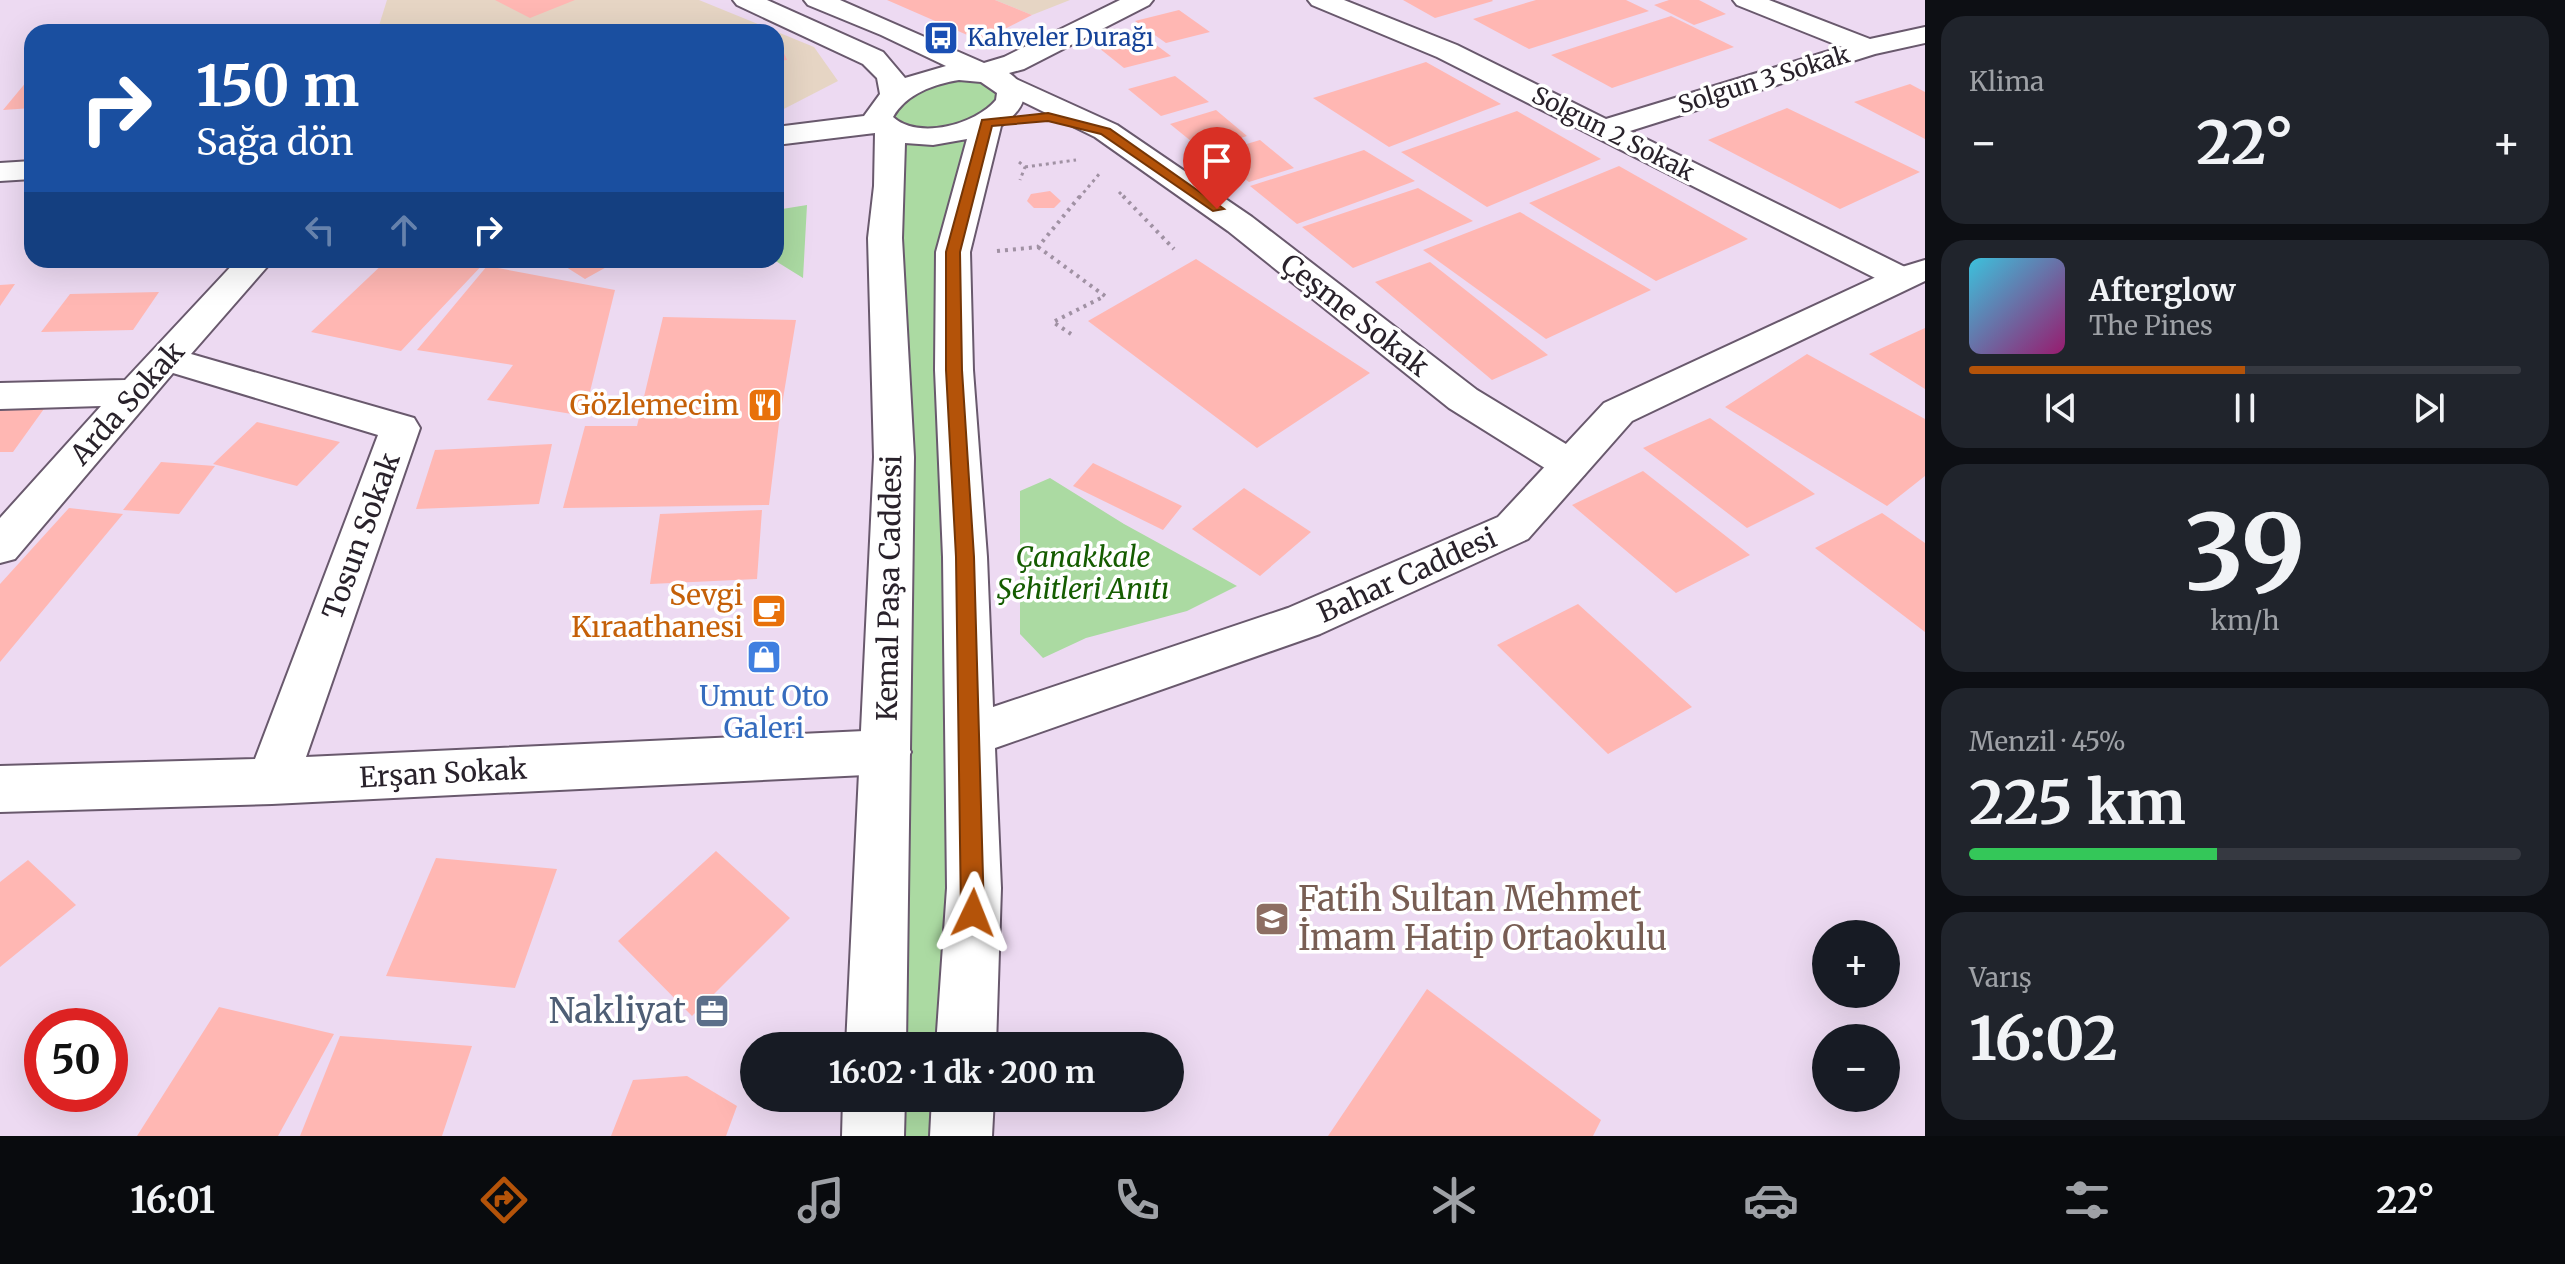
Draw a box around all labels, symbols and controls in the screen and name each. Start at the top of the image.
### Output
bus stop icon: Kahveler Durağı [922,19,960,57]
place label: Kahveler Durağı [967,22,1154,53]
street label: Solgun 3 Sokak [1674,38,1854,120]
text: 150 m [196,51,359,121]
icon: right [64,56,168,160]
text: Klima [1969,65,2044,98]
street label: Solgun 2 Sokak [1527,79,1700,188]
text: 22° [2196,105,2294,180]
text: − [1969,115,1998,170]
text: + [2492,115,2521,170]
text: Sağa dön [196,120,354,165]
pin [1183,127,1251,209]
icon: arrive [1195,139,1239,183]
icon: left [298,208,342,252]
icon: ahead [382,208,426,252]
icon: right [466,208,510,252]
street label: Çeşme Sokak [1273,246,1437,384]
text: Afterglow [2089,271,2236,309]
text: The Pines [2089,309,2213,342]
street label: Arda Sokak [61,334,192,473]
restaurant icon: Gözlemecim [746,386,784,424]
icon: previous [2039,386,2083,430]
icon: pause [2223,386,2267,430]
icon: next [2407,386,2451,430]
place label: Gözlemecim [570,387,739,423]
street label: Tosun Sokak [314,448,408,624]
street label: Kemal Paşa Caddesi [869,455,909,721]
text: 39 [2185,487,2305,617]
street label: Bahar Caddesi [1312,519,1502,631]
park label: Çanakkale Şehitleri Anıtı [997,539,1169,607]
place label: Sevgi Kıraathanesi [571,577,743,645]
cafe icon: Sevgi Kıraathanesi [750,592,788,630]
text: km/h [2211,604,2279,637]
shop icon: Umut Oto Galeri [745,638,783,676]
place label: Umut Oto Galeri [699,678,829,746]
text: Menzil · 45% [1969,725,2126,758]
street label: Erşan Sokak [358,751,528,795]
text: 225 km [1969,765,2186,840]
position arrow [931,871,1015,955]
place label: Fatih Sultan Mehmet İmam Hatip Ortaokulu [1298,878,1668,959]
school or university icon: Fatih Sultan Mehmet İmam Hatip Ortaokulu [1253,900,1291,938]
map controls [1812,920,1900,1112]
button: + [1812,920,1900,1008]
text: Varış [1969,961,2032,994]
place label: Nakliyat [549,990,686,1032]
office icon: Nakliyat [693,992,731,1030]
text: 16:02 [1969,1001,2118,1076]
speed limit sign: 50 [24,1008,128,1112]
button: − [1812,1024,1900,1112]
text: 16:02 · 1 dk · 200 m [829,1053,1095,1091]
icon: directions [476,1172,532,1228]
icon: music [793,1172,849,1228]
icon: phone [1109,1172,1165,1228]
icon: climate [1426,1172,1482,1228]
icon: car [1743,1172,1799,1228]
icon: filters [2059,1172,2115,1228]
text: 16:01 [130,1178,215,1223]
text: 22° [2376,1178,2435,1223]

